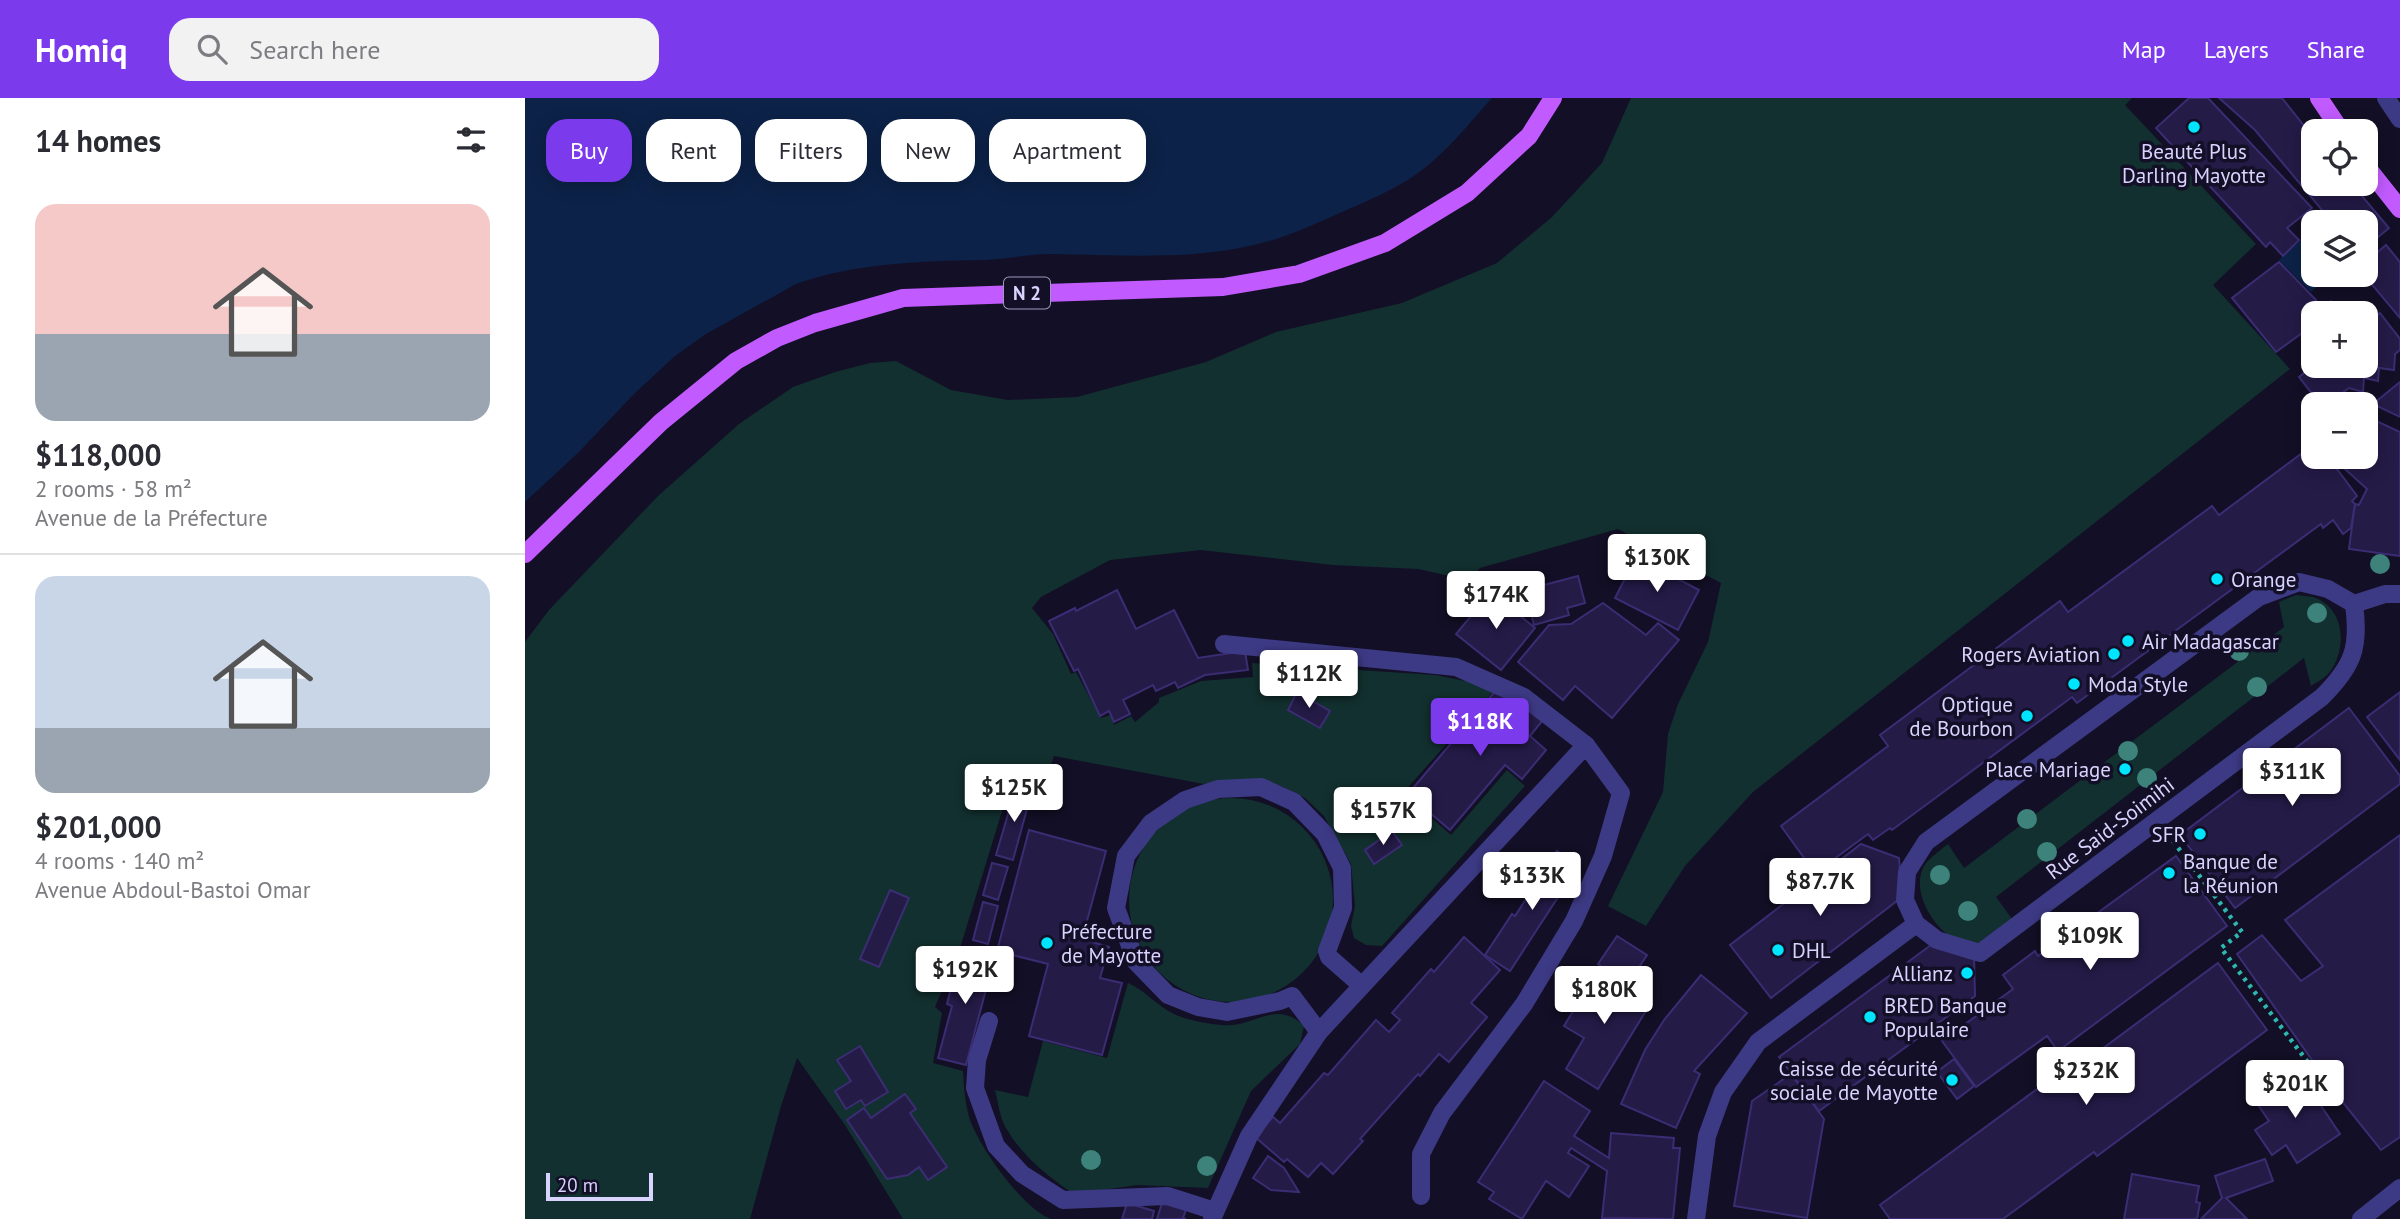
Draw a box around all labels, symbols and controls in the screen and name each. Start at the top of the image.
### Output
search box [169,18,659,81]
text: Homiq [35,28,127,71]
icon: search [193,30,231,68]
text: Search here [249,33,380,66]
text: Map [2122,34,2166,65]
text: Layers [2204,34,2269,65]
text: Share [2307,34,2365,65]
chip: Buy [546,119,632,182]
chip: Rent [646,119,741,182]
chip: Filters [755,119,867,182]
chip: New [881,119,975,182]
chip: Apartment [989,119,1146,182]
marker: Beauté Plus Darling Mayotte [2186,119,2202,135]
map controls [2301,119,2378,469]
button: locate [2301,119,2378,196]
text: 14 homes [35,121,161,160]
icon: filters [452,121,490,159]
place label: Beauté Plus Darling Mayotte [2122,138,2266,189]
button: layers [2301,210,2378,287]
icon: home [200,249,326,375]
road number: N 2 [1004,278,1050,308]
button: + [2301,301,2378,378]
button: − [2301,392,2378,469]
text: $118,000 [35,435,162,474]
text: 2 rooms · 58 m² [35,474,192,503]
text: Avenue de la Préfecture [35,503,268,532]
pin: $130K [1608,534,1706,594]
text: $130K [1624,542,1690,571]
place label: Orange [2231,566,2296,593]
marker: Orange [2209,571,2225,587]
pin: $174K [1447,572,1545,631]
text: $174K [1463,579,1529,608]
icon: home [200,621,326,747]
place label: Air Madagascar [2142,628,2279,655]
marker: Air Madagascar [2120,633,2136,649]
place label: Rogers Aviation [1961,641,2100,668]
marker: Rogers Aviation [2106,646,2122,662]
pin: $112K [1260,650,1358,710]
text: $112K [1276,658,1342,687]
place label: Moda Style [2088,671,2188,698]
marker: Moda Style [2066,676,2082,692]
place label: Optique de Bourbon [1909,691,2013,742]
pin: $118K [1431,698,1529,758]
text: $118K [1447,706,1513,735]
marker: Optique de Bourbon [2019,708,2035,724]
pin: $311K [2243,748,2341,808]
place label: Place Mariage [1985,756,2111,783]
text: $311K [2259,756,2325,785]
marker: Place Mariage [2117,761,2133,777]
pin: $125K [965,764,1063,824]
street label: Rue Said-Soimihi [2040,771,2180,885]
text: $125K [981,772,1047,801]
pin: $157K [1334,788,1432,847]
text: $157K [1350,795,1416,824]
text: $201,000 [35,807,162,846]
place label: SFR [2151,821,2186,848]
marker: SFR [2192,826,2208,842]
text: 4 rooms · 140 m² [35,846,204,875]
place label: Banque de la Réunion [2183,848,2279,899]
pin: $133K [1483,852,1581,912]
pin: $87.7K [1763,858,1877,918]
text: $133K [1499,860,1565,889]
marker: Banque de la Réunion [2161,865,2177,881]
text: $87.7K [1785,866,1855,895]
text: Avenue Abdoul-Bastoi Omar [35,875,311,904]
pin: $109K [2041,912,2139,972]
place label: Préfecture de Mayotte [1061,918,1161,969]
text: $109K [2057,920,2123,949]
marker: Préfecture de Mayotte [1039,935,1055,951]
place label: DHL [1792,937,1831,964]
marker: DHL [1770,942,1786,958]
pin: $192K [916,946,1014,1006]
text: $192K [932,954,998,983]
place label: Allianz [1892,960,1953,987]
marker: Allianz [1959,965,1975,981]
pin: $180K [1555,967,1653,1026]
text: $180K [1571,974,1637,1003]
place label: BRED Banque Populaire [1884,992,2007,1043]
marker: BRED Banque Populaire [1862,1009,1878,1025]
pin: $232K [2037,1048,2135,1107]
place label: Caisse de sécurité sociale de Mayotte [1770,1055,1938,1106]
text: $232K [2053,1055,2119,1084]
pin: $201K [2246,1060,2344,1120]
text: $201K [2262,1068,2328,1097]
marker: Caisse de sécurité sociale de Mayotte [1944,1072,1960,1088]
scale bar [546,1170,653,1202]
text: 20 m [557,1173,598,1197]

